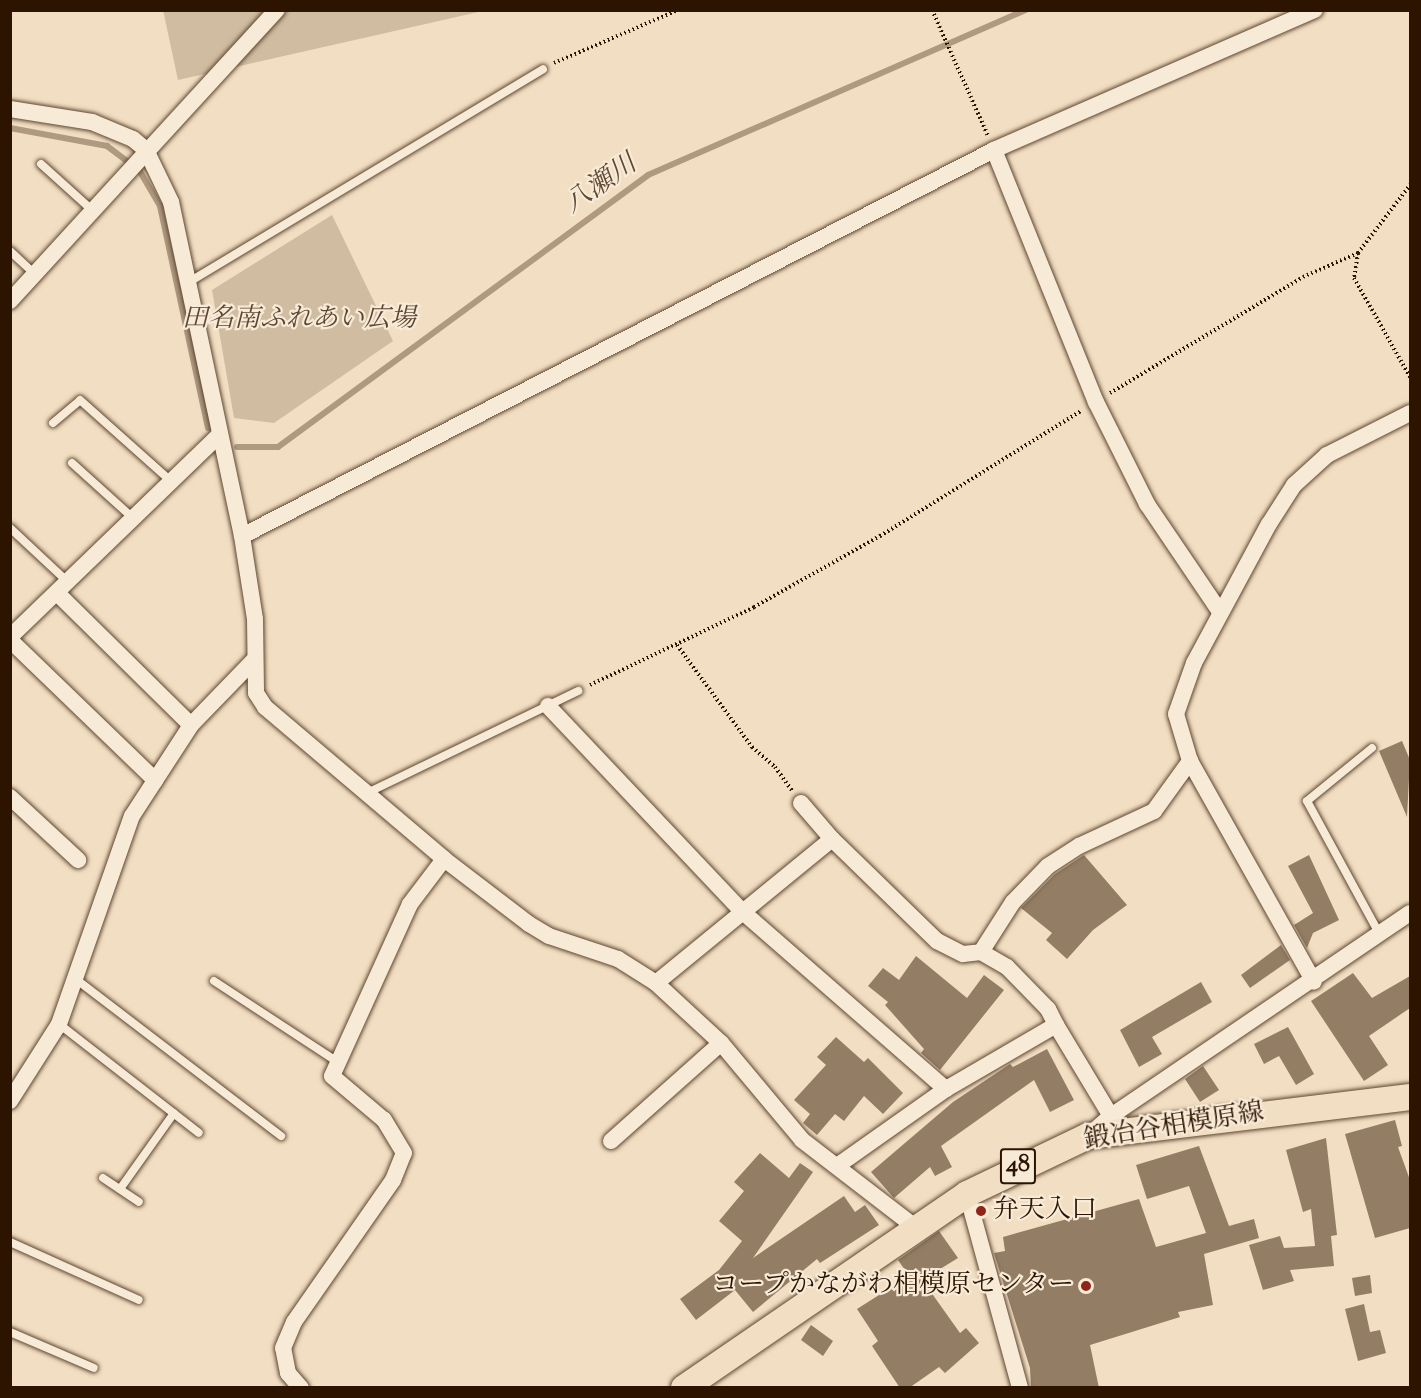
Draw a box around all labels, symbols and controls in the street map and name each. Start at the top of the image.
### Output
water label: 八瀬川 [559,148,643,222]
park label: 田名南ふれあい広場 [182,304,416,336]
street label: 鍛冶谷相模原線 [1082,1097,1266,1157]
road number: 48 [998,1145,1038,1187]
place label: 弁天入口 [993,1195,1097,1227]
marker: 弁天入口 [974,1204,988,1218]
place label: コープかながわ相模原センター [710,1270,1074,1302]
marker: コープかながわ相模原センター [1079,1279,1093,1293]

